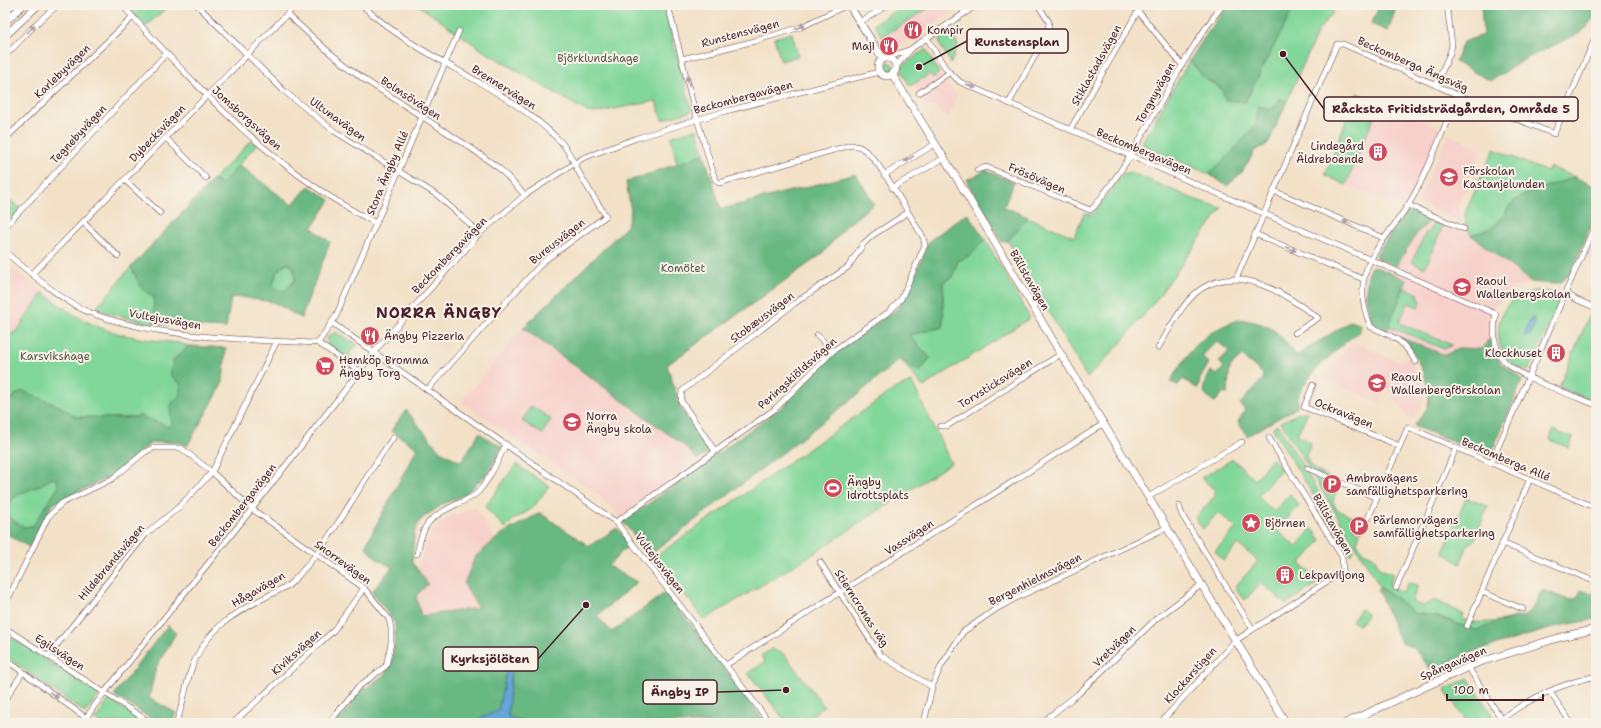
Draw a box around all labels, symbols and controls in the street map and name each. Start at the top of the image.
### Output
street label: Runstensvägen [700,16,781,51]
restaurant icon: Kompir [902,19,924,41]
street label: Stiklastadsvägen [1068,22,1125,108]
one-way arrow [795,23,807,29]
place label: Kompir [927,23,964,38]
one-way arrow [26,24,35,34]
callout: Runstensplan [967,29,1068,53]
street label: Beckomberga Ängsväg [1355,33,1471,96]
text: Runstensplan [975,34,1060,50]
restaurant icon: Maji [878,35,900,57]
place label: Maji [852,39,875,54]
street label: Karlebyvägen [31,41,94,102]
park label: Björklundshage [557,51,639,66]
street label: Torgnyvägen [1132,60,1179,127]
street label: Brennervägen [469,62,539,113]
street label: Bolmsövägen [377,73,444,124]
one-way arrow [685,75,691,87]
street label: Beckombergavägen [692,77,795,118]
street label: Jomsborgsvägen [208,83,285,154]
one-way arrow [965,83,977,90]
street label: Ultunavägen [306,94,369,145]
callout: Råcksta Fritidsträdgården, Område 5 [1324,97,1578,121]
street label: Tegnebyvägen [47,101,110,167]
street label: Dybecksvägen [126,101,189,165]
text: Råcksta Fritidsträdgården, Område 5 [1332,101,1570,117]
street label: Beckombergavägen [1094,125,1194,178]
street label: Stora Ängby Allé [363,129,412,218]
place label: Lindegård Äldreboende [1296,139,1364,167]
building icon: Lindegård Äldreboende [1367,141,1389,163]
one-way arrow [903,156,915,163]
street label: Frösövägen [1006,160,1068,197]
place label: Förskolan Kastanjelunden [1463,164,1545,192]
school or university icon: Förskolan Kastanjelunden [1438,166,1460,188]
street label: Beckombergavägen [409,213,490,297]
street label: Bureusvägen [526,215,588,268]
one-way arrow [1342,220,1354,226]
one-way arrow [1285,246,1296,252]
street label: Bällstavägen [1006,247,1053,314]
park label: Komötet [661,261,706,276]
place label: Raoul Wallenbergskolan [1476,274,1571,302]
school or university icon: Raoul Wallenbergskolan [1451,276,1473,298]
street label: Stobæusvägen [727,288,798,346]
district label: NORRA ÄNGBY [376,303,502,323]
street label: Vultejusvägen [128,306,203,333]
restaurant icon: Ängby Pizzeria [359,325,381,347]
place label: Ängby Pizzeria [384,329,464,344]
street label: Peringskiöldsvägen [755,334,840,413]
building icon: Klockhuset [1545,342,1567,364]
place label: Klockhuset [1485,346,1542,361]
park label: Karsvikshage [20,349,90,364]
place label: Hemköp Bromma Ängby Torg [339,353,429,381]
supermarket icon: Hemköp Bromma Ängby Torg [314,355,336,377]
street label: Torvsticksvägen [956,355,1035,412]
place label: Raoul Wallenbergförskolan [1391,370,1501,398]
school or university icon: Raoul Wallenbergförskolan [1366,372,1388,394]
street label: Ockravägen [1312,395,1376,432]
place label: Norra Ängby skola [586,409,652,437]
school or university icon: Norra Ängby skola [561,411,583,433]
street label: Beckomberga Allé [1459,434,1552,485]
street label: Beckombergavägen [205,460,280,550]
place label: Ambravägens samfällighetsparkering [1346,471,1468,499]
parking icon: Ambravägens samfällighetsparkering [1321,473,1343,495]
place label: Ängby idrottsplats [847,475,909,503]
sports icon: Ängby idrottsplats [822,477,844,499]
street label: Bällstavägen [1309,491,1356,558]
place icon: Björnen [1240,512,1262,534]
place label: Pärlemorvägens samfällighetsparkering [1373,513,1495,541]
parking icon: Pärlemorvägens samfällighetsparkering [1348,515,1370,537]
street label: Vassvägen [882,516,937,559]
place label: Björnen [1265,516,1306,531]
street label: Hildebrandsvägen [75,521,148,604]
street label: Vultejusvägen [631,530,688,597]
street label: Snorrevägen [311,537,374,588]
street label: Bergenhielmsvägen [986,549,1084,609]
building icon: Lekpaviljong [1274,564,1296,586]
street label: Stierncronas väg [831,567,892,650]
street label: Hågavägen [229,568,288,611]
place label: Lekpaviljong [1299,568,1365,583]
street label: Vretvägen [1090,622,1139,671]
street label: Kiviksvägen [268,626,325,679]
street label: Egilsvägen [32,631,88,674]
street label: Klockarstigen [1161,643,1220,707]
street label: Spångavägen [1418,643,1489,684]
callout: Kyrksjölöten [443,647,538,671]
text: Kyrksjölöten [450,651,530,667]
scale bar [1447,676,1543,702]
callout: Ängby IP [643,680,717,704]
text: 100 m [1453,682,1489,698]
text: Ängby IP [651,684,710,700]
one-way arrow [49,691,60,699]

